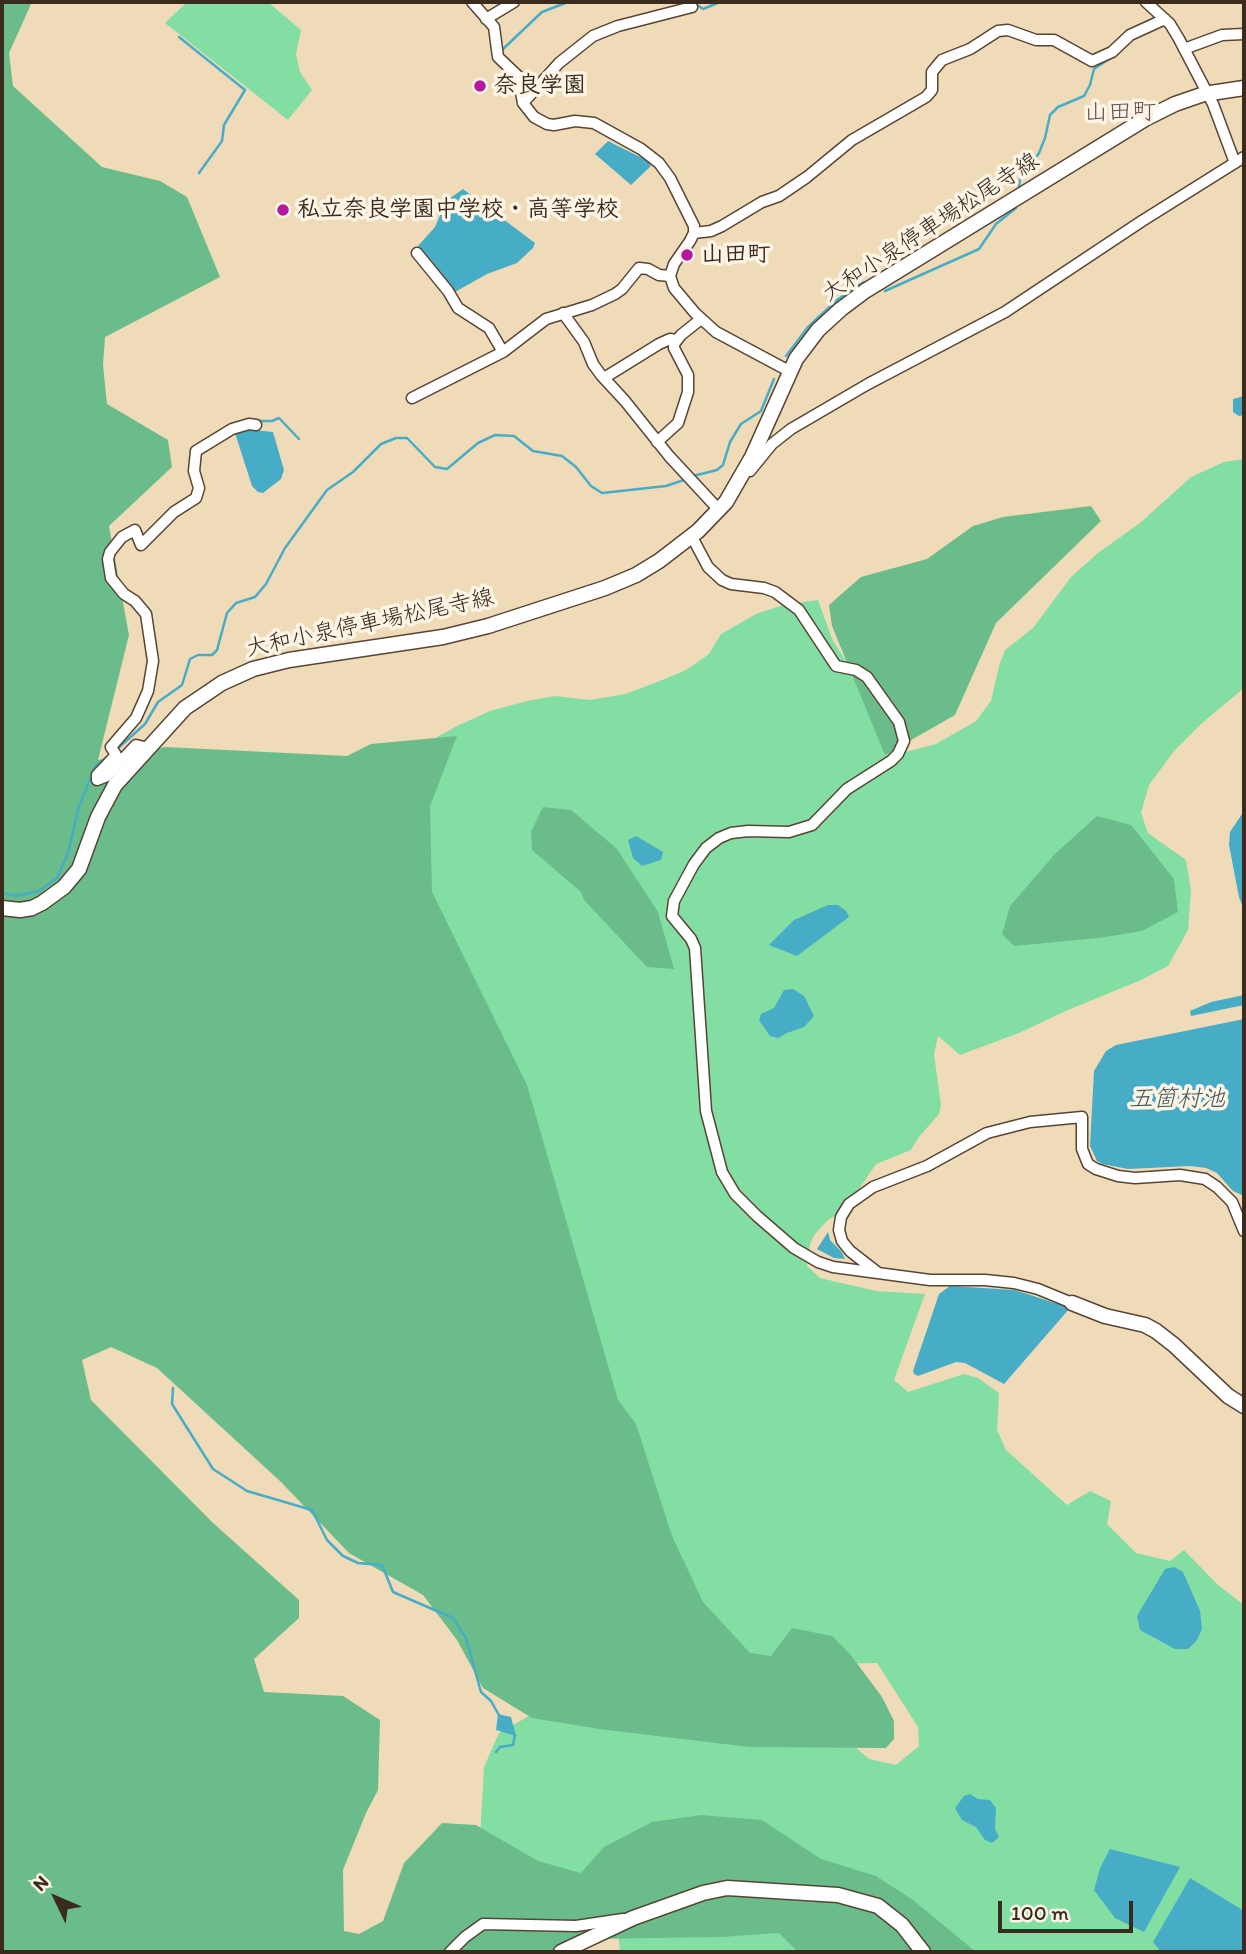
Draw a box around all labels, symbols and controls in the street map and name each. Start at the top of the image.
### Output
place label: 奈良学園 [494,72,586,100]
marker: 奈良学園 [472,78,488,94]
district label: 山田町 [1084,99,1156,127]
street label: 大和小泉停車場松尾寺線 [817,148,1045,308]
place label: 私立奈良学園中学校・高等学校 [297,196,619,224]
marker: 私立奈良学園中学校・高等学校 [275,202,291,218]
place label: 山田町 [701,241,770,269]
marker: 山田町 [679,247,695,263]
street label: 大和小泉停車場松尾寺線 [243,584,497,664]
water label: 五箇村池 [1129,1086,1225,1114]
north arrow [21,1863,91,1933]
text: N [28,1870,53,1896]
scale bar [1001,1888,1136,1932]
text: 100 m [1011,1900,1069,1925]

